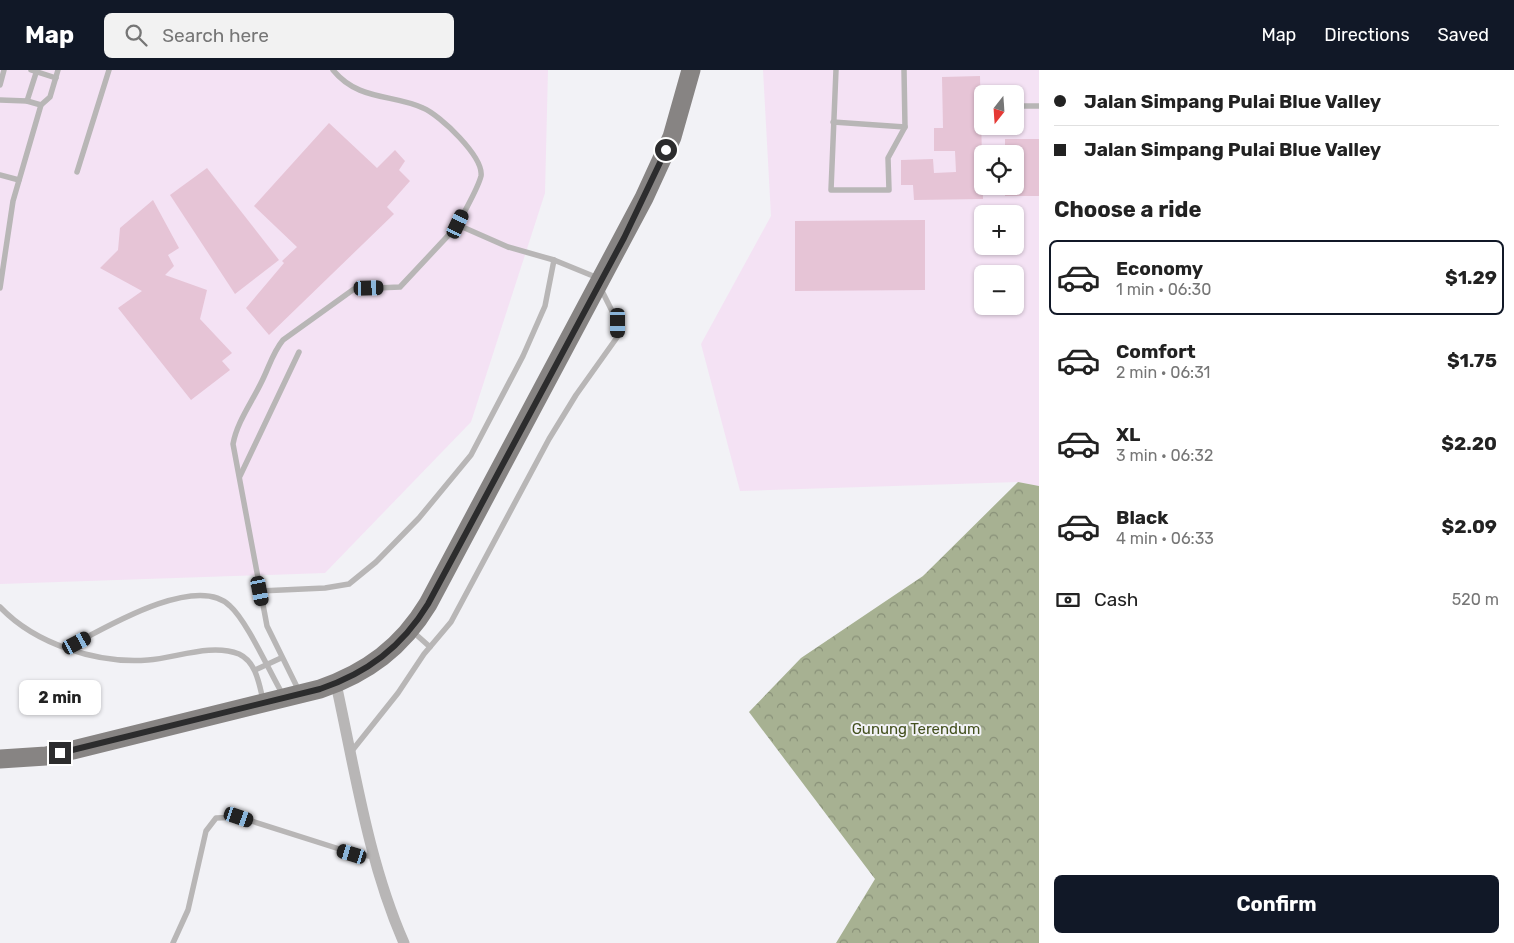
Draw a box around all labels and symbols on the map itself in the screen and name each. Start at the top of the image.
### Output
north arrow [974,85,1024,135]
route start [655,139,677,161]
car [444,207,471,241]
car [353,280,384,296]
car [610,308,625,338]
car [249,575,270,607]
car [60,629,93,657]
callout: 2 min [19,680,101,716]
park label: Gunung Terendum [852,720,980,738]
route end [49,742,71,764]
car [222,805,255,829]
car [335,842,368,866]

